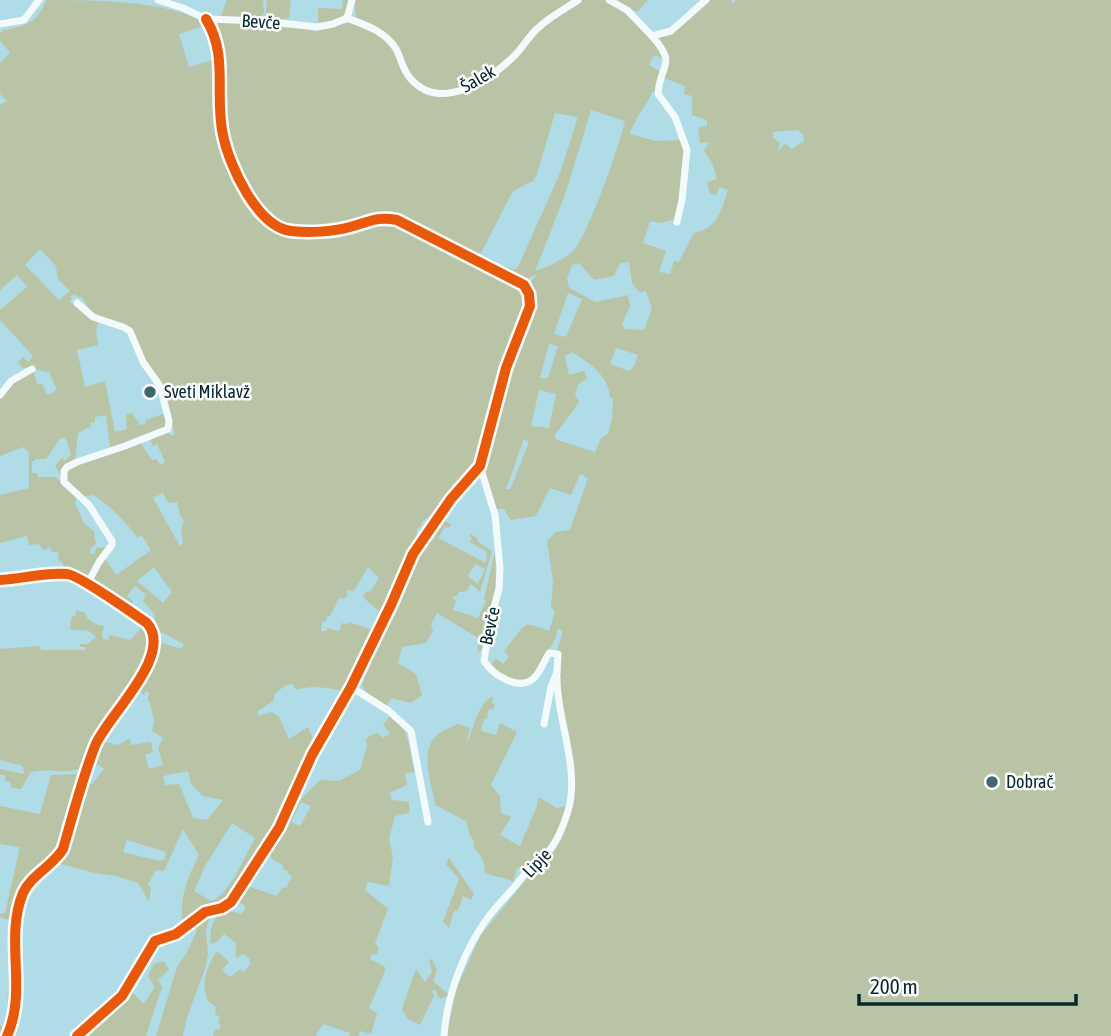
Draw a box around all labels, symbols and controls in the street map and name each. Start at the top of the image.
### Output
street label: Bevče [241,10,281,33]
street label: Šalek [457,60,499,97]
place label: Sveti Miklavž [164,381,250,402]
marker: Sveti Miklavž [142,384,158,400]
street label: Bevče [475,605,504,647]
place label: Dobrač [1006,771,1053,792]
marker: Dobrač [984,774,1000,790]
street label: Lipje [518,844,555,881]
scale bar [859,962,1076,1006]
text: 200 m [870,974,918,998]

